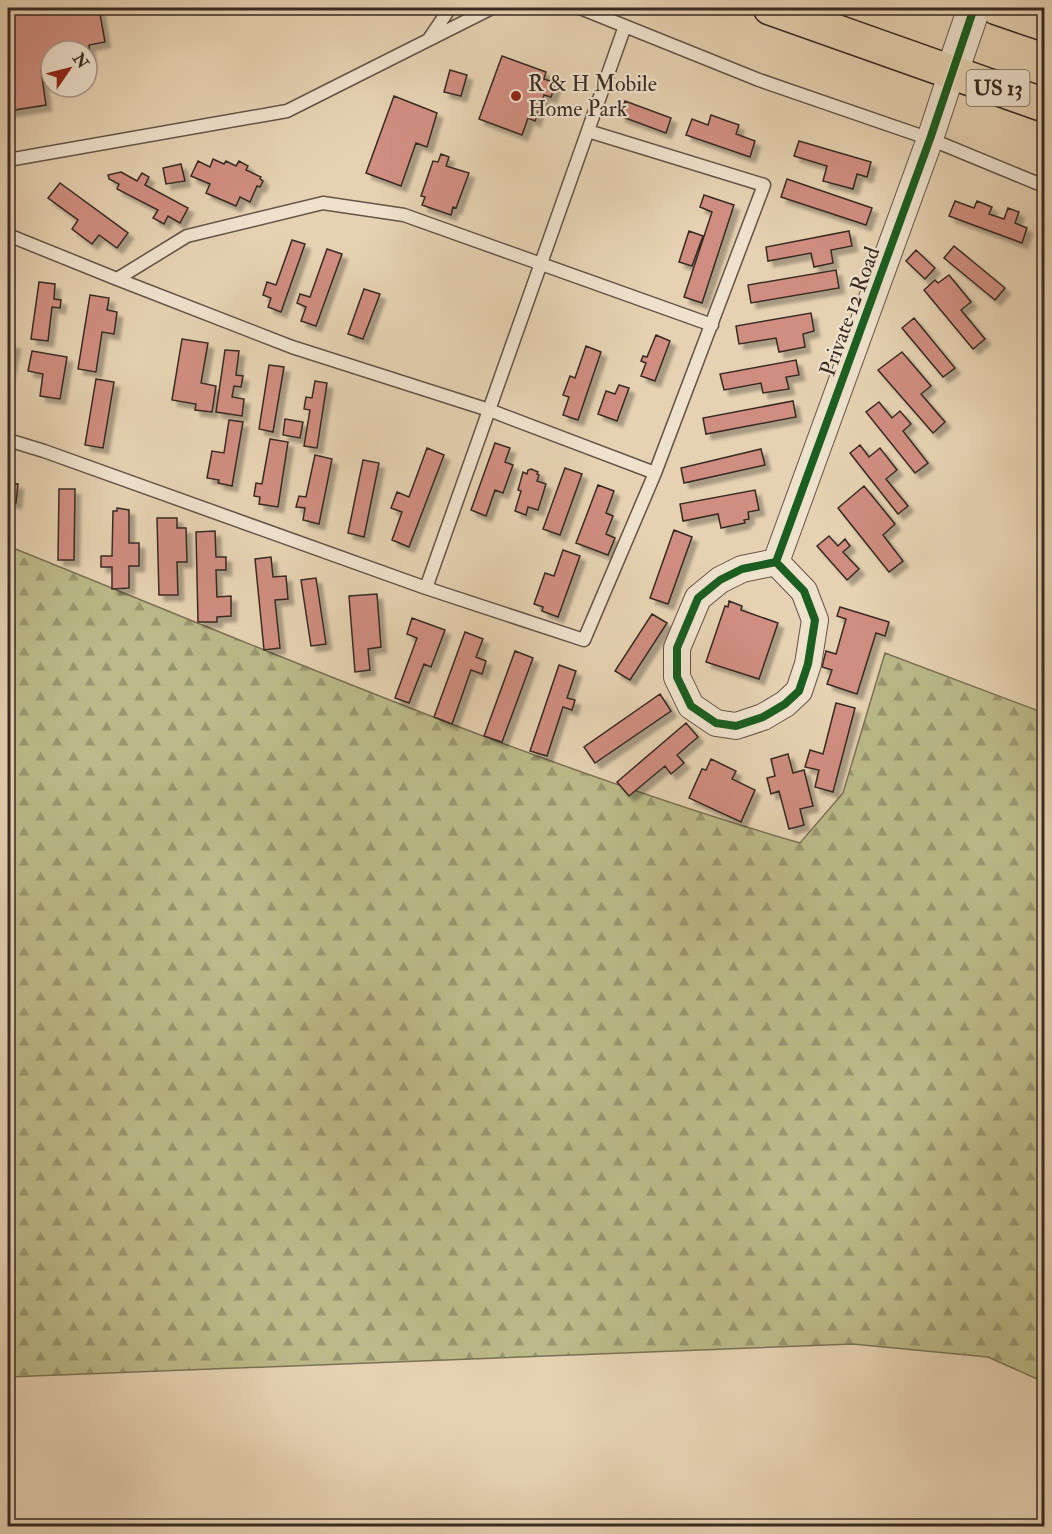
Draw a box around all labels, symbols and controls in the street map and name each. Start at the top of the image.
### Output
north arrow [39,39,99,99]
text: N [68,49,93,73]
place label: R & H Mobile Home Park [528,70,657,123]
road number: US 13 [966,70,1030,106]
marker: R & H Mobile Home Park [509,89,523,103]
street label: Private 12 Road [814,243,886,380]

